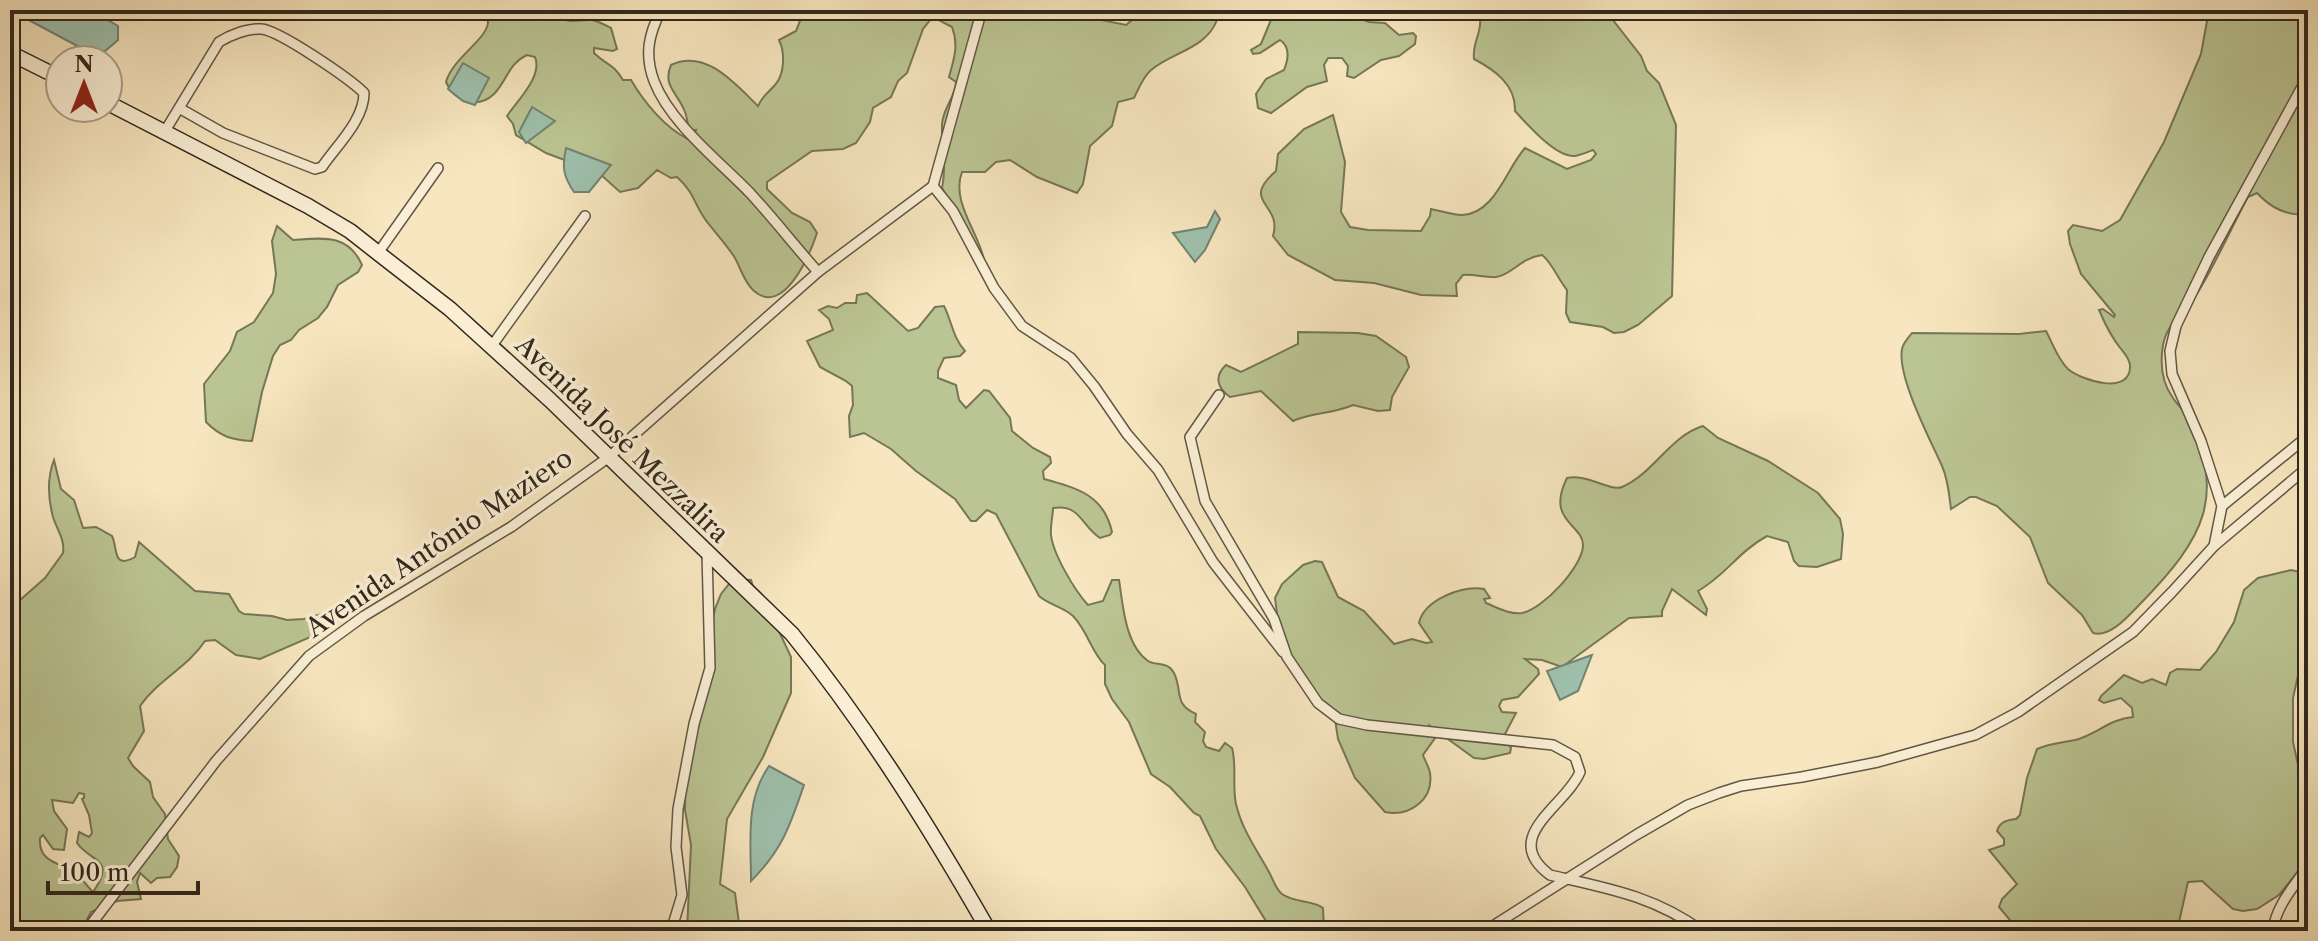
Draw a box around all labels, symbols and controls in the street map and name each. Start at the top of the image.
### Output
north arrow [44,44,124,124]
text: N [74,51,94,78]
street label: Avenida José Mezzalira [508,328,736,550]
street label: Avenida Antônio Maziero [299,442,578,645]
scale bar [48,845,198,895]
text: 100 m [60,858,129,887]

